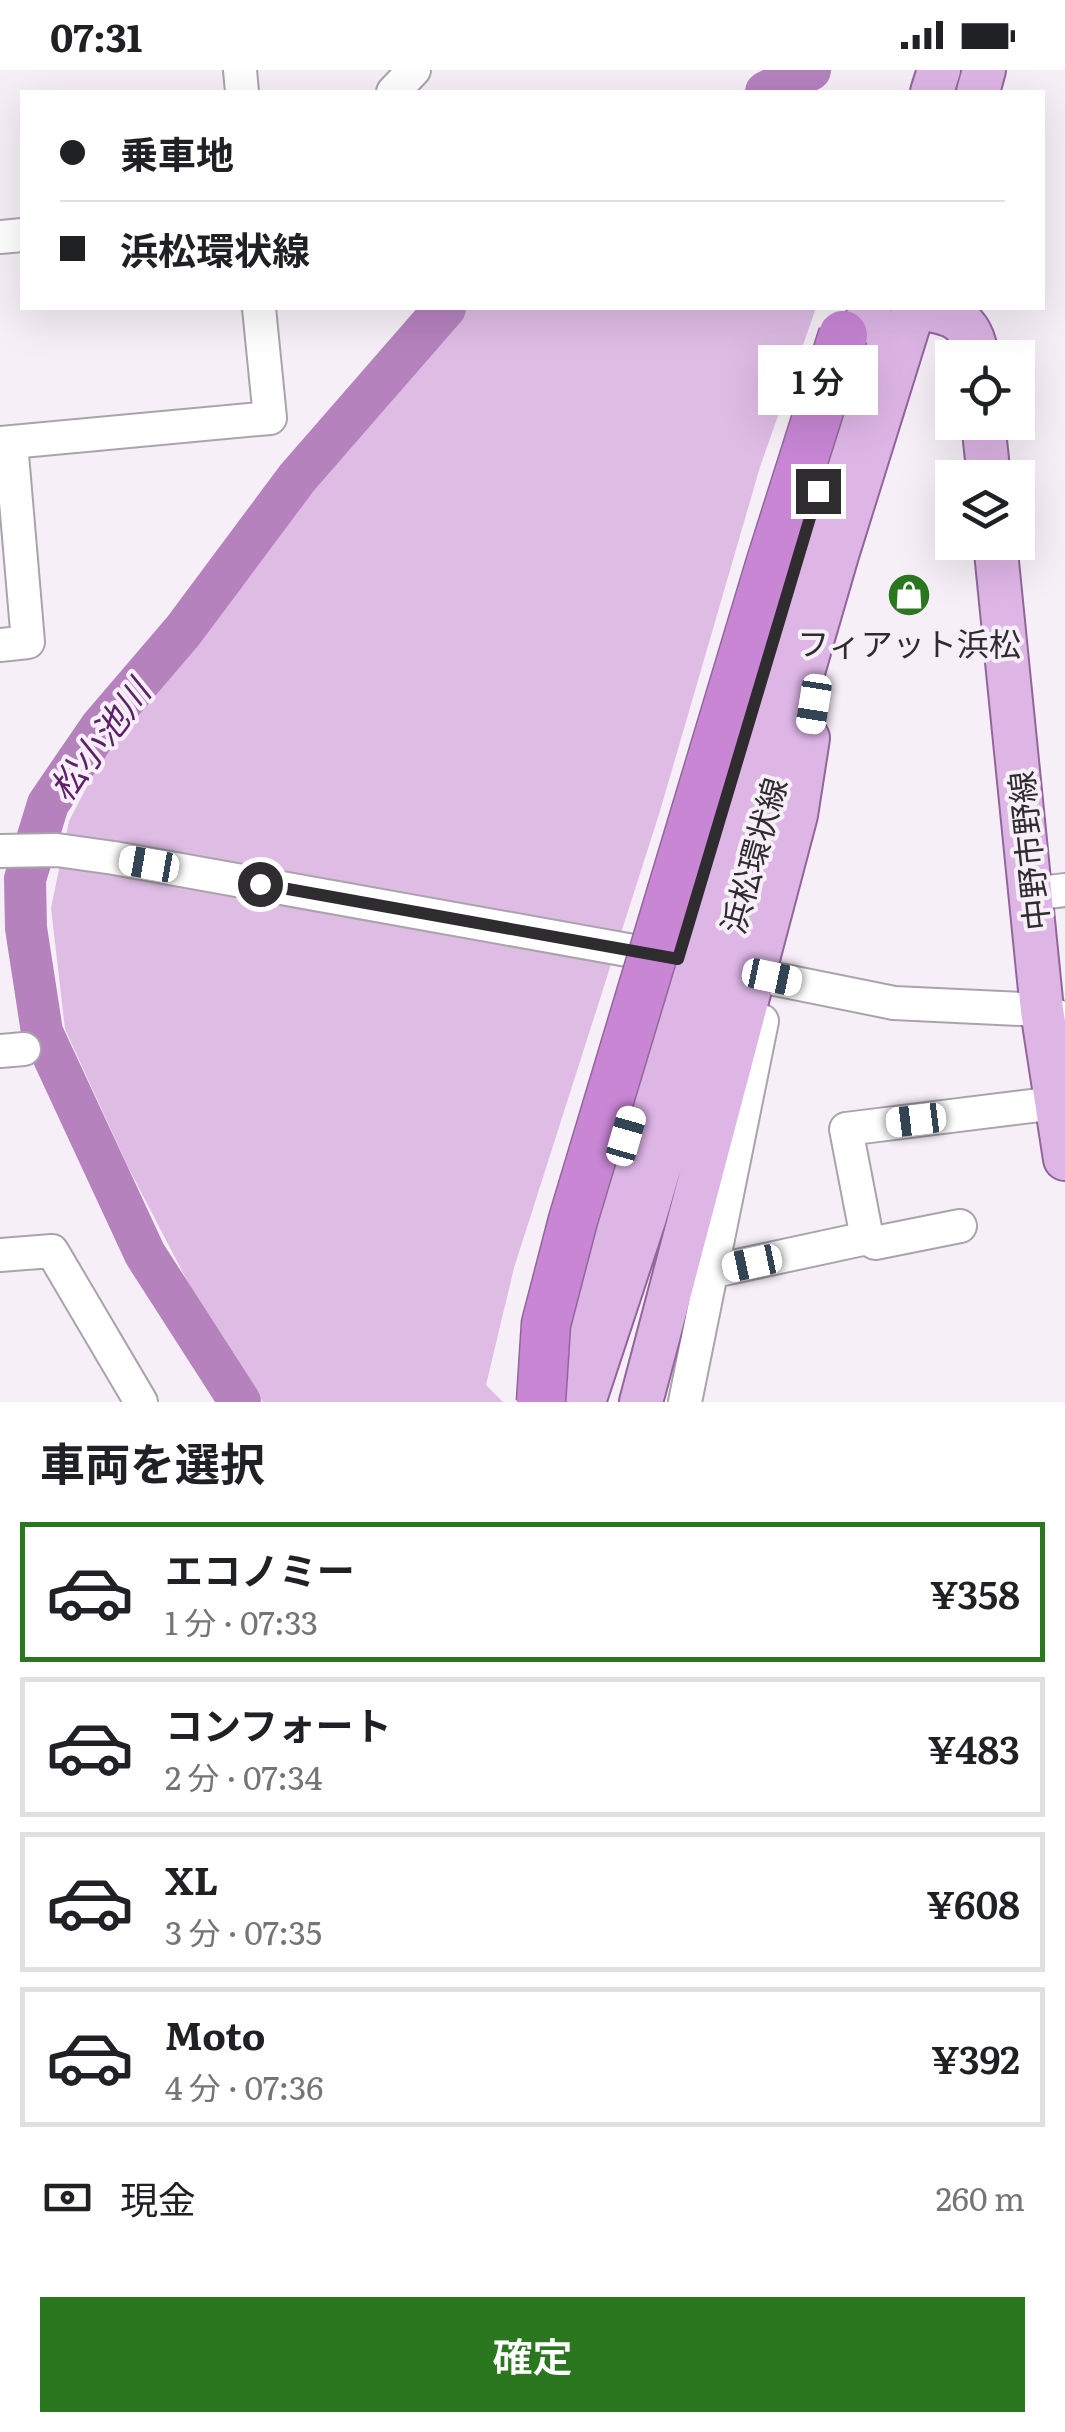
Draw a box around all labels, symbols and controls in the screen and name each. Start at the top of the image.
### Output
text: 07:31 [50,7,142,64]
text: 乗車地 [120,124,234,181]
text: 浜松環状線 [120,220,310,277]
map controls [935,340,1035,560]
button: locate [935,340,1035,440]
callout: 1 分 [758,346,878,416]
text: 1 分 [792,356,844,404]
button: layers [935,460,1035,560]
route end [796,469,841,514]
shop icon: フィアット浜松 [886,572,932,618]
place label: フィアット浜松 [797,618,1021,666]
water label: 松小池川 [35,664,163,811]
car [794,672,834,736]
street label: 中野市野線 [995,769,1059,933]
street label: 浜松環状線 [707,771,797,939]
car [117,844,181,884]
route start [238,862,283,907]
car [740,956,804,998]
car [884,1101,948,1139]
car [603,1103,649,1169]
car [720,1242,784,1284]
text: 車両を選択 [40,1428,265,1495]
text: エコノミー [165,1540,355,1597]
icon: car [45,1547,135,1637]
text: ¥358 [930,1564,1020,1621]
text: 1 分 · 07:33 [165,1597,318,1645]
text: コンフォート [165,1695,392,1752]
icon: car [45,1702,135,1792]
text: ¥483 [928,1719,1020,1776]
text: 2 分 · 07:34 [165,1752,322,1800]
text: XL [165,1850,218,1907]
icon: car [45,1857,135,1947]
text: ¥608 [926,1874,1020,1931]
text: 3 分 · 07:35 [165,1907,322,1955]
text: Moto [165,2005,265,2062]
icon: car [45,2012,135,2102]
text: ¥392 [931,2029,1020,2086]
text: 4 分 · 07:36 [165,2062,323,2110]
text: 現金 [120,2169,196,2226]
icon: cash [40,2170,95,2225]
text: 260 m [936,2173,1025,2221]
button: 確定 [40,2297,1025,2412]

